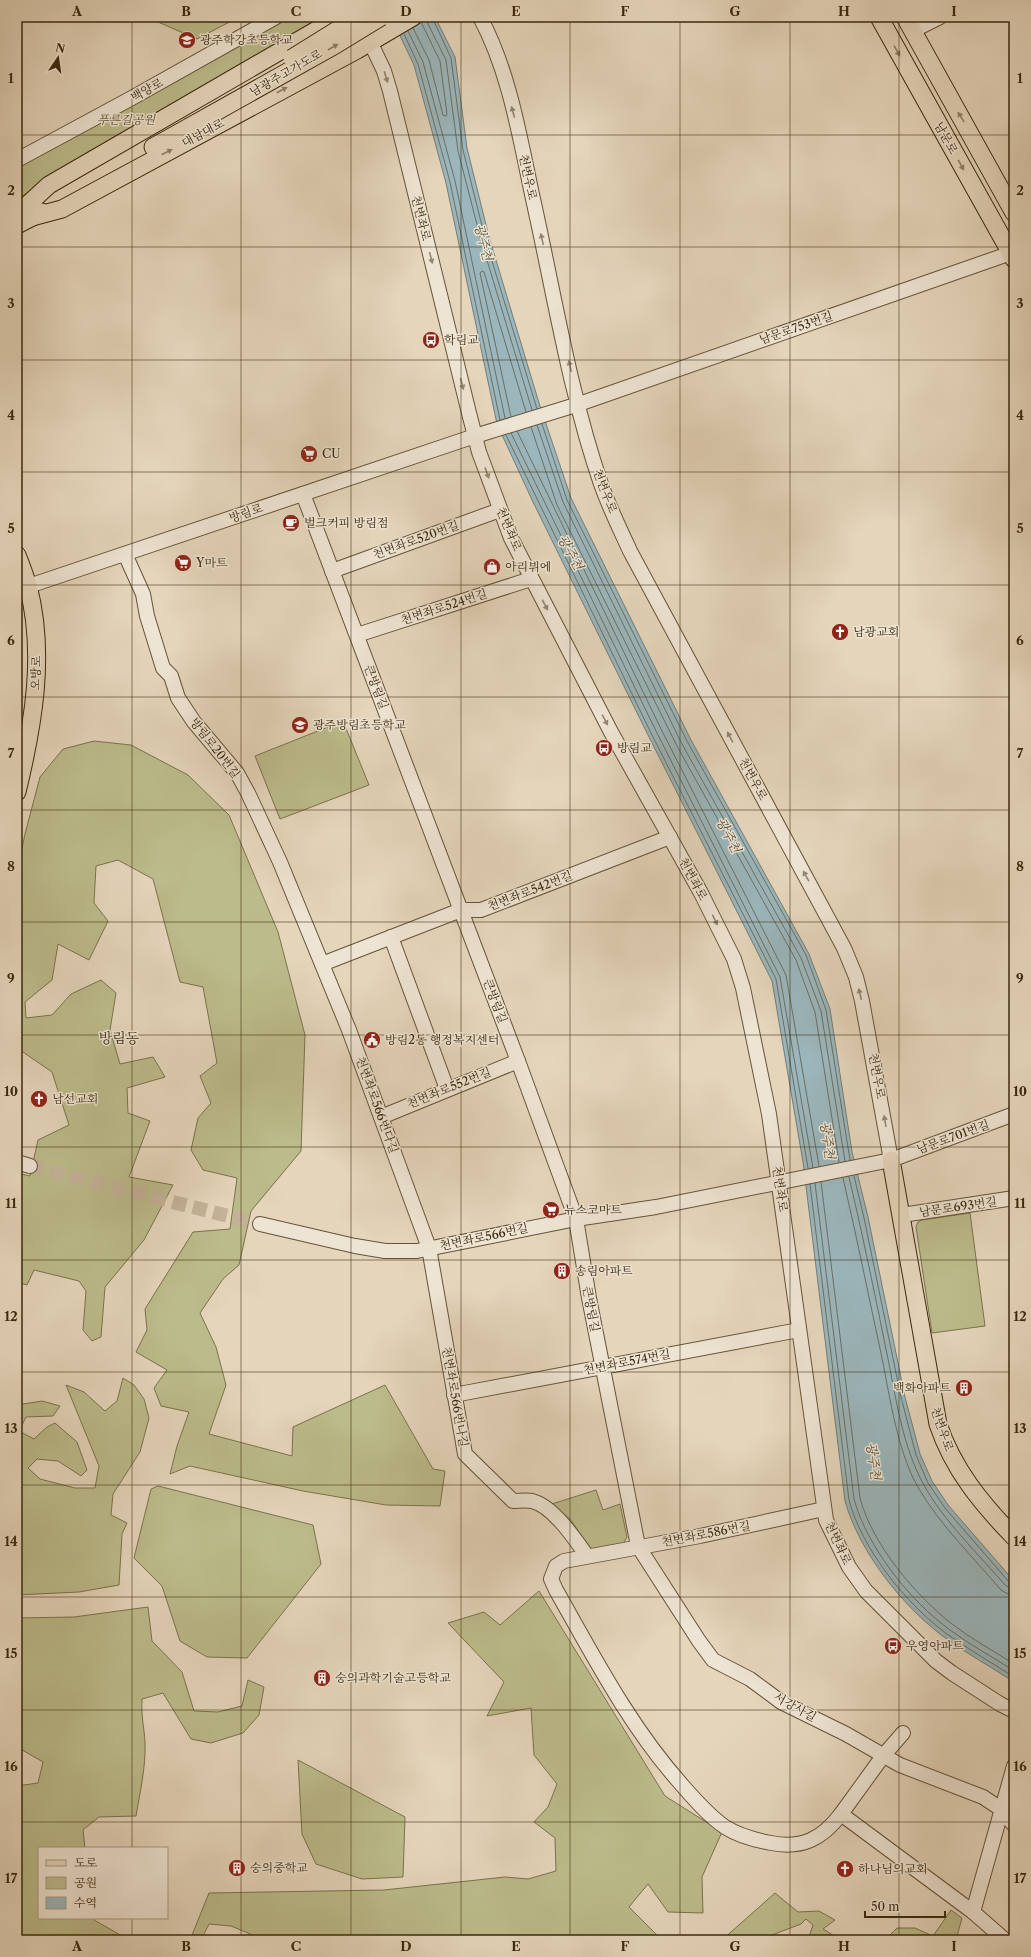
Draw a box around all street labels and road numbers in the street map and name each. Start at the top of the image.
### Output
street label: 남광주고가도로 [247,46,325,99]
street label: 백양로 [128,74,166,105]
street label: 대남대로 [179,115,227,150]
street label: 남문로 [931,119,962,157]
street label: 천변우로 [516,153,541,202]
street label: 천변좌로 [409,194,434,243]
street label: 남문로753번길 [757,308,835,347]
street label: 천변우로 [590,466,621,516]
street label: 방림로 [227,500,265,525]
street label: 천변좌로 [493,505,526,553]
street label: 천변좌로520번길 [371,517,461,562]
street label: 천변좌로524번길 [399,586,489,628]
street label: 오방로 [27,655,44,691]
street label: 큰방림길 [361,662,392,711]
street label: 방림로20번길 [187,715,244,781]
street label: 천변우로 [736,755,771,803]
street label: 천변좌로 [676,855,711,903]
street label: 천변좌로542번길 [485,867,574,914]
street label: 큰방림길 [480,976,511,1025]
street label: 천변우로 [866,1052,889,1100]
street label: 천변좌로566번다길 [353,1054,402,1155]
street label: 천변좌로552번길 [405,1064,493,1111]
street label: 남문로701번길 [914,1116,991,1157]
street label: 천변좌로 [770,1165,791,1213]
street label: 남문로693번길 [918,1194,998,1219]
street label: 천변좌로566번길 [438,1220,530,1253]
street label: 큰방림길 [580,1285,603,1333]
street label: 천변좌로566번나길 [439,1346,472,1448]
street label: 천변좌로574번길 [582,1346,672,1377]
street label: 천변우로 [928,1404,957,1454]
street label: 천변좌로586번길 [660,1518,752,1549]
street label: 천변좌로 [822,1519,855,1567]
street label: 서강사길 [771,1689,819,1724]

